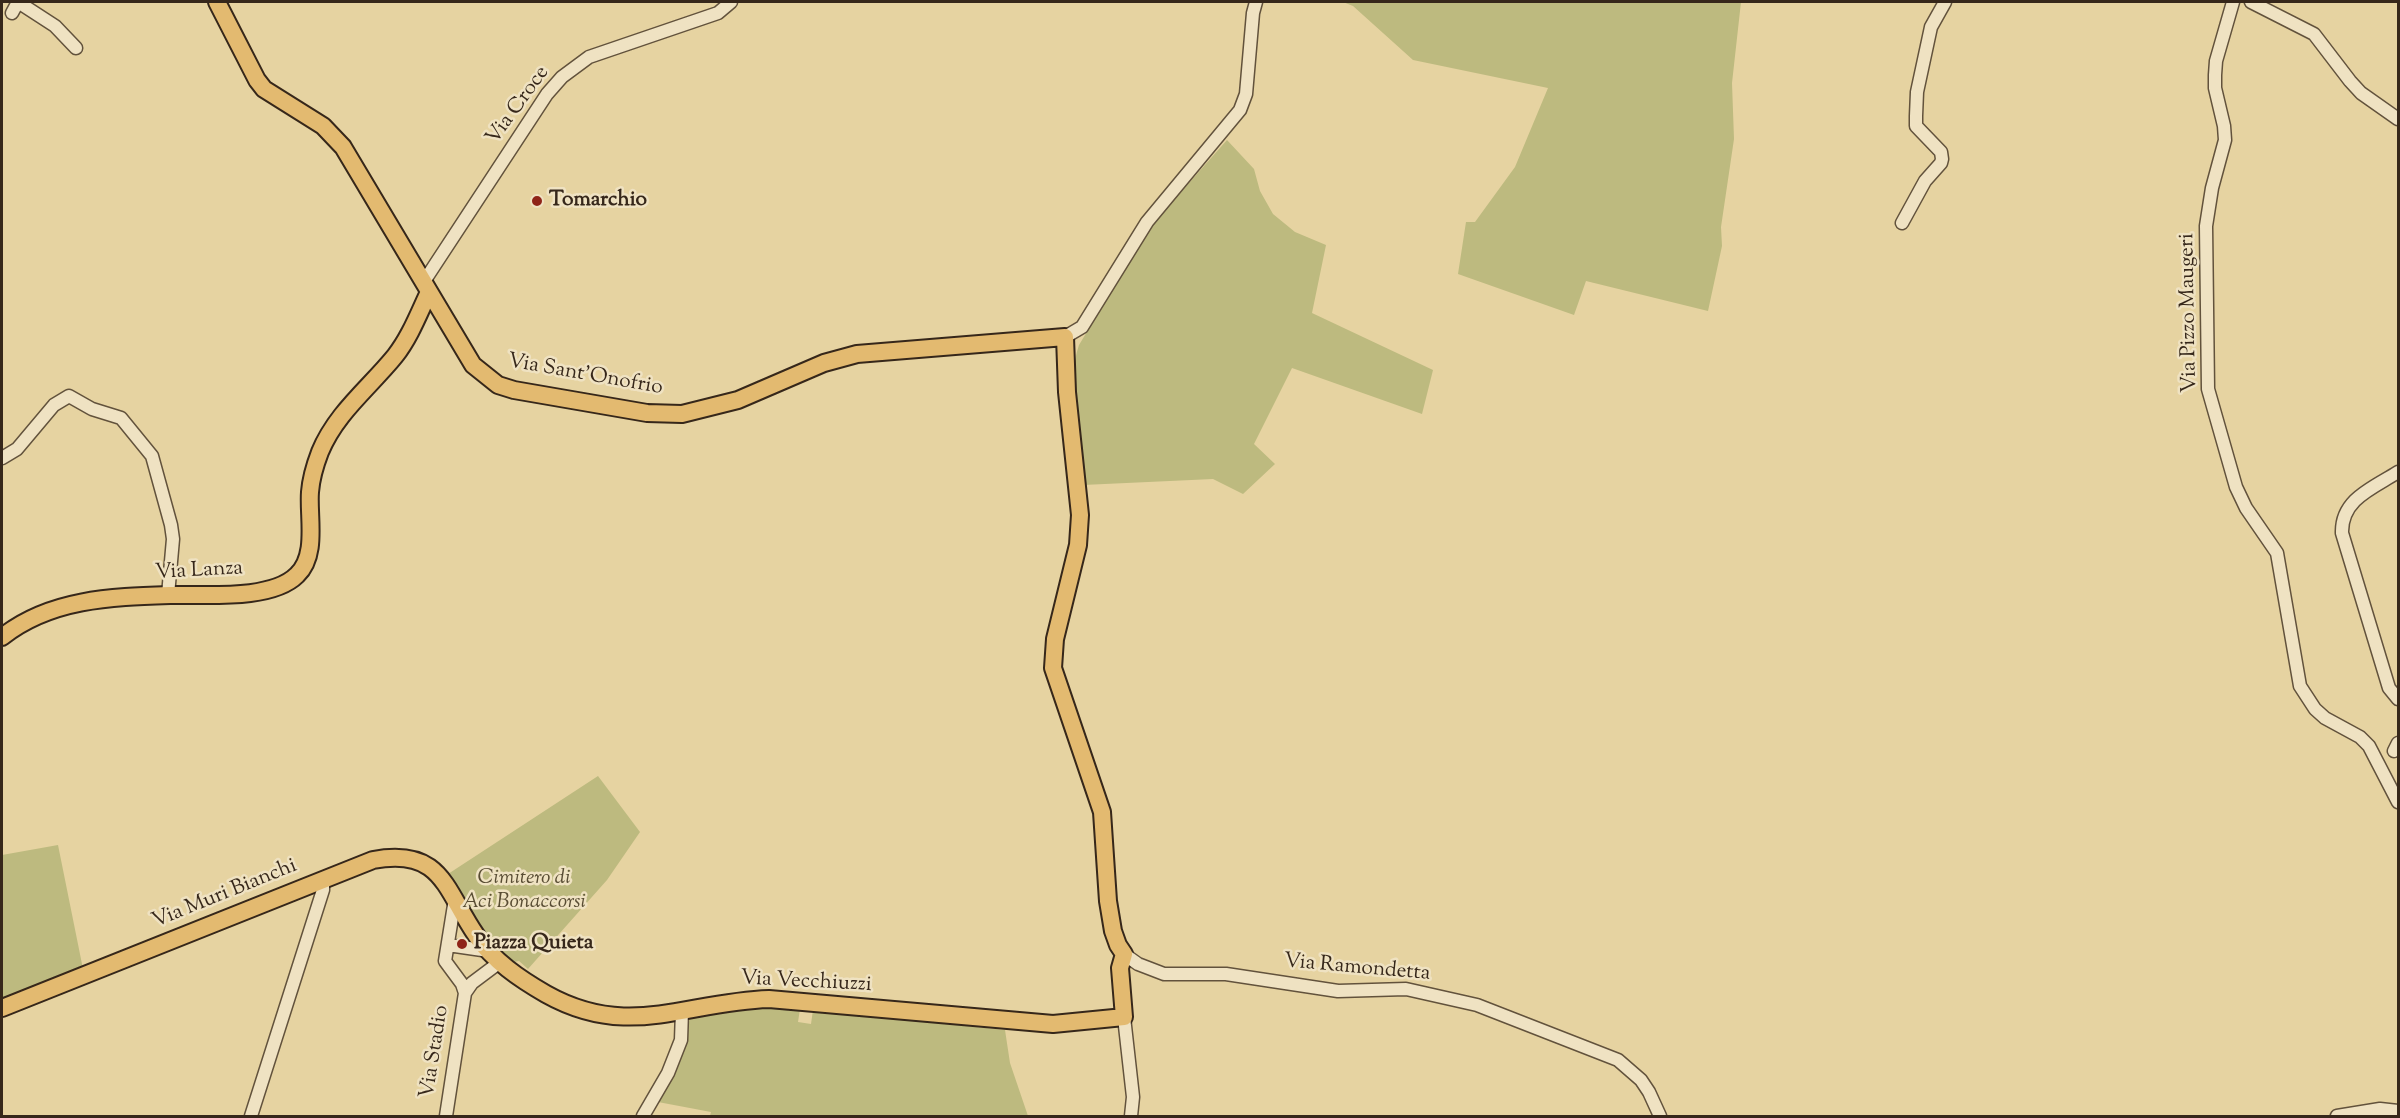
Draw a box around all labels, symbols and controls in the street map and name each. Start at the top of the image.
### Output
street label: Via Croce [482,62,556,150]
place label: Tomarchio [549,188,647,214]
marker: Tomarchio [530,194,544,208]
street label: Via Pizzo Maugeri [2176,233,2204,393]
street label: Via Sant'Onofrio [505,350,665,402]
street label: Via Lanza [154,557,244,587]
street label: Via Muri Bianchi [149,854,301,936]
park label: Cimitero di Aci Bonaccorsi [462,866,586,916]
place label: Piazza Quieta [474,931,593,957]
marker: Piazza Quieta [455,937,469,951]
street label: Via Ramondetta [1283,950,1431,988]
street label: Via Vecchiuzzi [740,967,872,999]
street label: Via Stadio [416,1004,456,1100]

